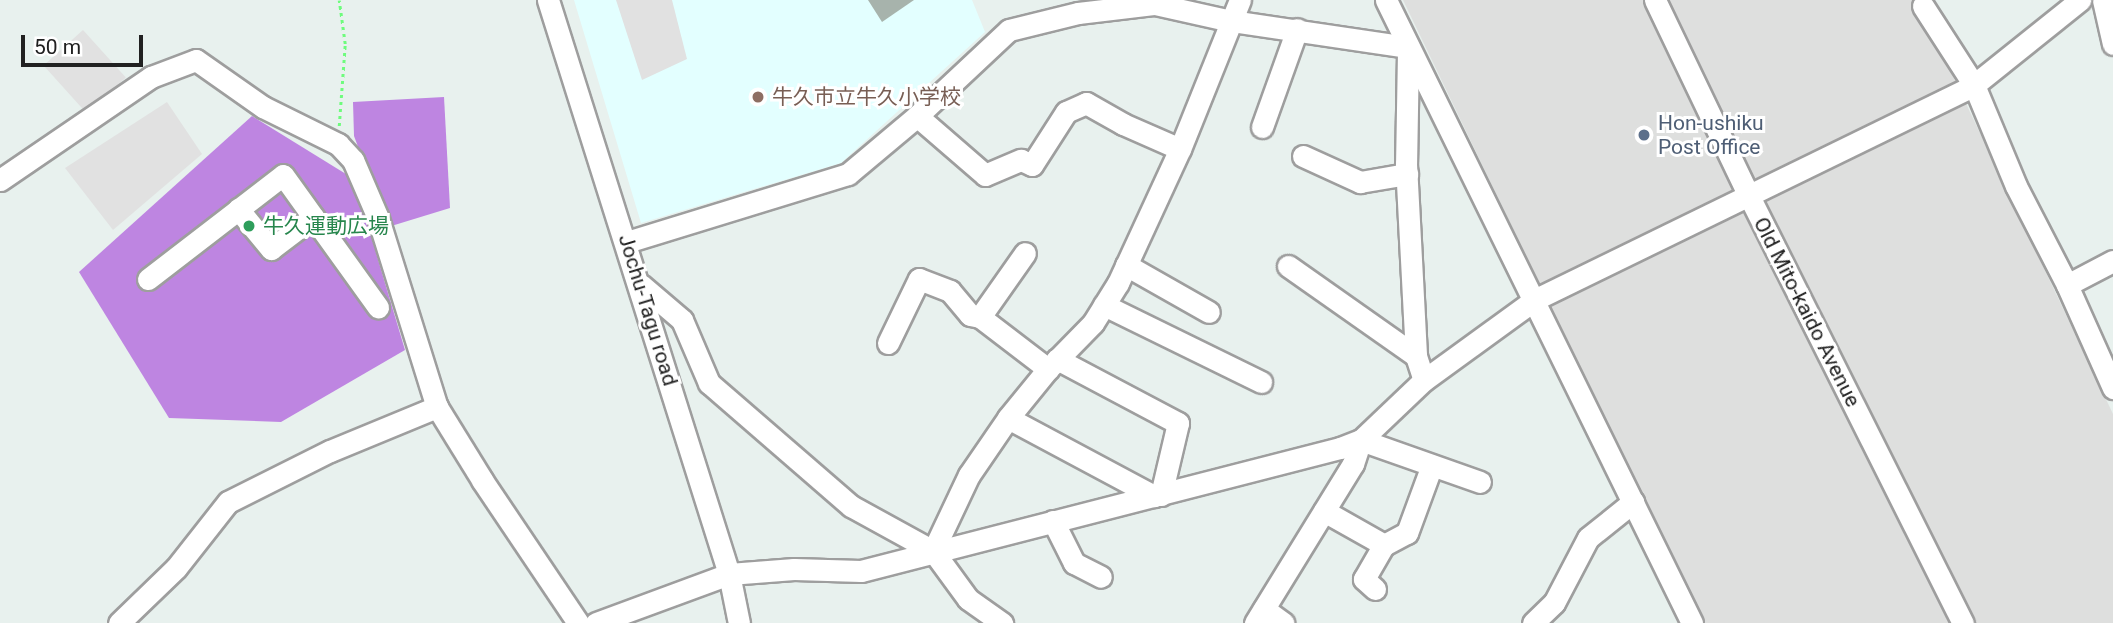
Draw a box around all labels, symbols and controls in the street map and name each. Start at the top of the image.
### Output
scale bar [24,21,147,65]
text: 50 m [34,35,81,59]
place label: 牛久市立牛久小学校 [772,84,961,110]
marker: 牛久市立牛久小学校 [750,89,766,105]
place label: Hon-ushiku Post Office [1658,110,1764,160]
marker: Hon-ushiku Post Office [1636,127,1652,143]
place label: 牛久運動広場 [263,213,389,239]
street label: Old Mito-kaido Avenue [1748,213,1866,411]
marker: 牛久運動広場 [241,218,257,234]
street label: Jochu-Tagu road [613,231,683,389]

